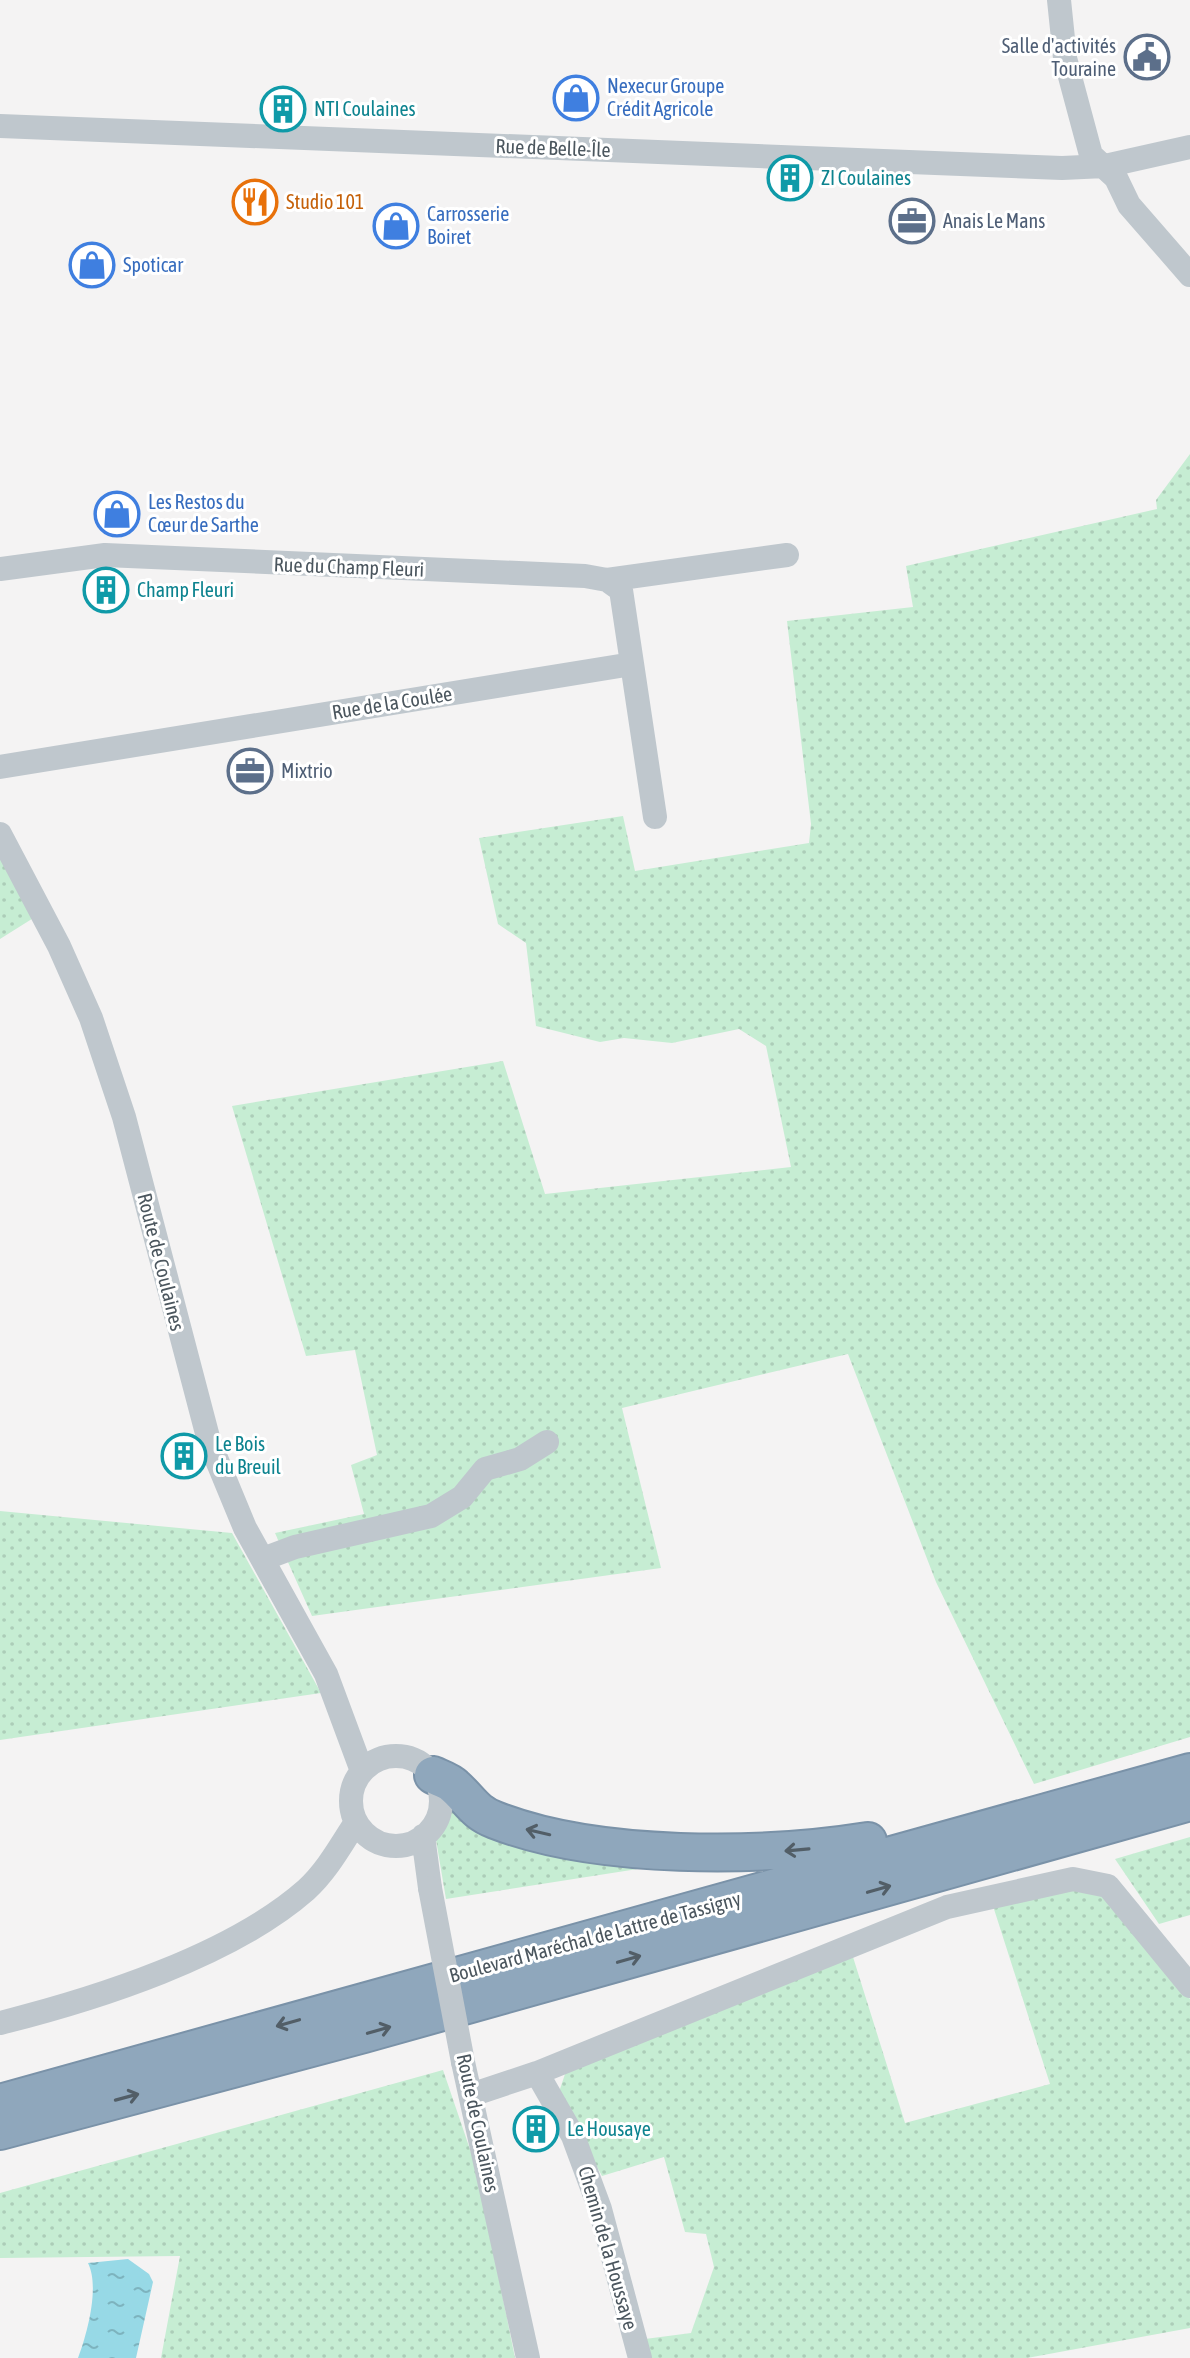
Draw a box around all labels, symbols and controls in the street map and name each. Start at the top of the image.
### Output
public building icon: Salle d'activités Touraine [1123,33,1171,81]
place label: Salle d'activités Touraine [1002,34,1116,80]
shop icon: Nexecur Groupe Crédit Agricole [552,74,600,122]
place label: Nexecur Groupe Crédit Agricole [607,74,724,120]
building icon: NTI Coulaines [259,85,307,133]
place label: NTI Coulaines [314,97,416,120]
street label: Rue de Belle-Île [495,134,611,161]
building icon: ZI Coulaines [766,154,814,202]
place label: ZI Coulaines [821,166,911,189]
restaurant icon: Studio 101 [231,178,279,226]
place label: Studio 101 [286,190,364,213]
office icon: Anais Le Mans [888,197,936,245]
shop icon: Carrosserie Boiret [372,202,420,250]
place label: Carrosserie Boiret [427,202,509,248]
place label: Anais Le Mans [943,209,1045,232]
shop icon: Spoticar [68,241,116,289]
place label: Spoticar [123,253,184,276]
shop icon: Les Restos du Cœur de Sarthe [93,490,141,538]
place label: Les Restos du Cœur de Sarthe [148,490,259,536]
street label: Rue du Champ Fleuri [273,552,425,581]
building icon: Champ Fleuri [82,566,130,614]
place label: Champ Fleuri [137,578,234,601]
street label: Rue de la Coulée [330,682,454,723]
office icon: Mixtrio [226,747,274,795]
place label: Mixtrio [281,759,333,782]
street label: Route de Coulaines [133,1191,190,1333]
building icon: Le Bois du Breuil [160,1432,208,1480]
place label: Le Bois du Breuil [215,1432,282,1478]
one-way arrow [526,1824,552,1839]
one-way arrow [784,1843,811,1858]
one-way arrow [866,1881,892,1896]
street label: Boulevard Maréchal de Lattre de Tassigny [447,1886,743,1987]
one-way arrow [615,1951,641,1966]
one-way arrow [276,2016,302,2031]
one-way arrow [365,2021,391,2036]
street label: Route de Coulaines [453,2052,504,2194]
one-way arrow [114,2089,140,2104]
building icon: Le Housaye [512,2105,560,2153]
place label: Le Housaye [567,2117,651,2140]
street label: Chemin de la Houssaye [574,2163,643,2332]

